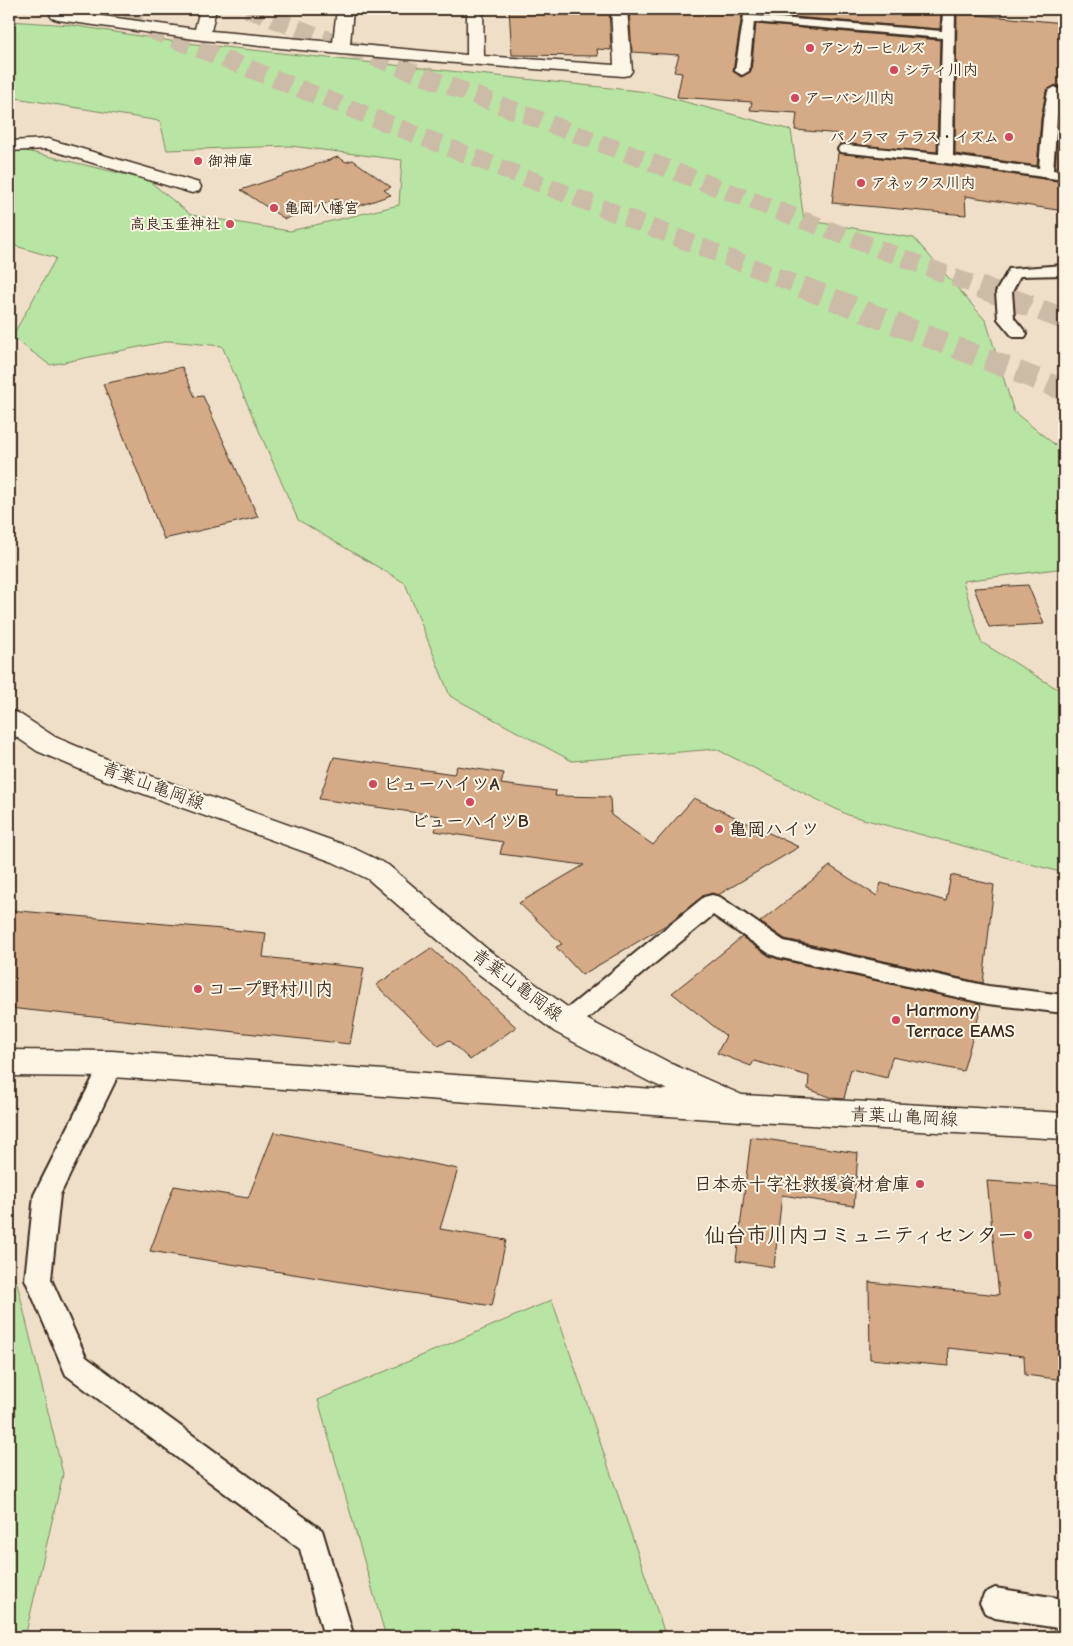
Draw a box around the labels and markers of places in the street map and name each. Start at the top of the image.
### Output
place label: アンカーヒルズ [820,39,925,57]
marker: アンカーヒルズ [804,42,816,54]
place label: シティ川内 [904,61,978,79]
marker: シティ川内 [888,64,900,76]
place label: アーバン川内 [805,89,894,107]
marker: アーバン川内 [789,92,801,104]
place label: パノラマ テラス・イズム [830,128,999,146]
marker: パノラマ テラス・イズム [1003,131,1015,143]
place label: 御神庫 [208,152,253,170]
marker: 御神庫 [192,155,204,167]
place label: アネックス川内 [871,174,975,192]
marker: アネックス川内 [855,177,867,189]
place label: 亀岡八幡宮 [284,199,359,217]
marker: 亀岡八幡宮 [268,202,280,214]
place label: 高良玉垂神社 [130,215,220,233]
marker: 高良玉垂神社 [224,218,236,230]
place label: ビューハイツA [383,774,500,795]
marker: ビューハイツA [367,778,379,790]
marker: ビューハイツB [464,796,476,808]
place label: ビューハイツB [411,811,529,832]
place label: 亀岡ハイツ [729,819,819,840]
marker: 亀岡ハイツ [713,823,725,835]
place label: コープ野村川内 [208,979,333,1000]
marker: コープ野村川内 [192,983,204,995]
place label: Harmony Terrace EAMS [906,1000,1015,1042]
marker: Harmony Terrace EAMS [890,1014,902,1026]
place label: 日本赤十字社救援資材倉庫 [694,1174,910,1195]
marker: 日本赤十字社救援資材倉庫 [914,1178,926,1190]
place label: 仙台市川内コミュニティセンター [704,1223,1018,1247]
marker: 仙台市川内コミュニティセンター [1022,1229,1034,1241]

